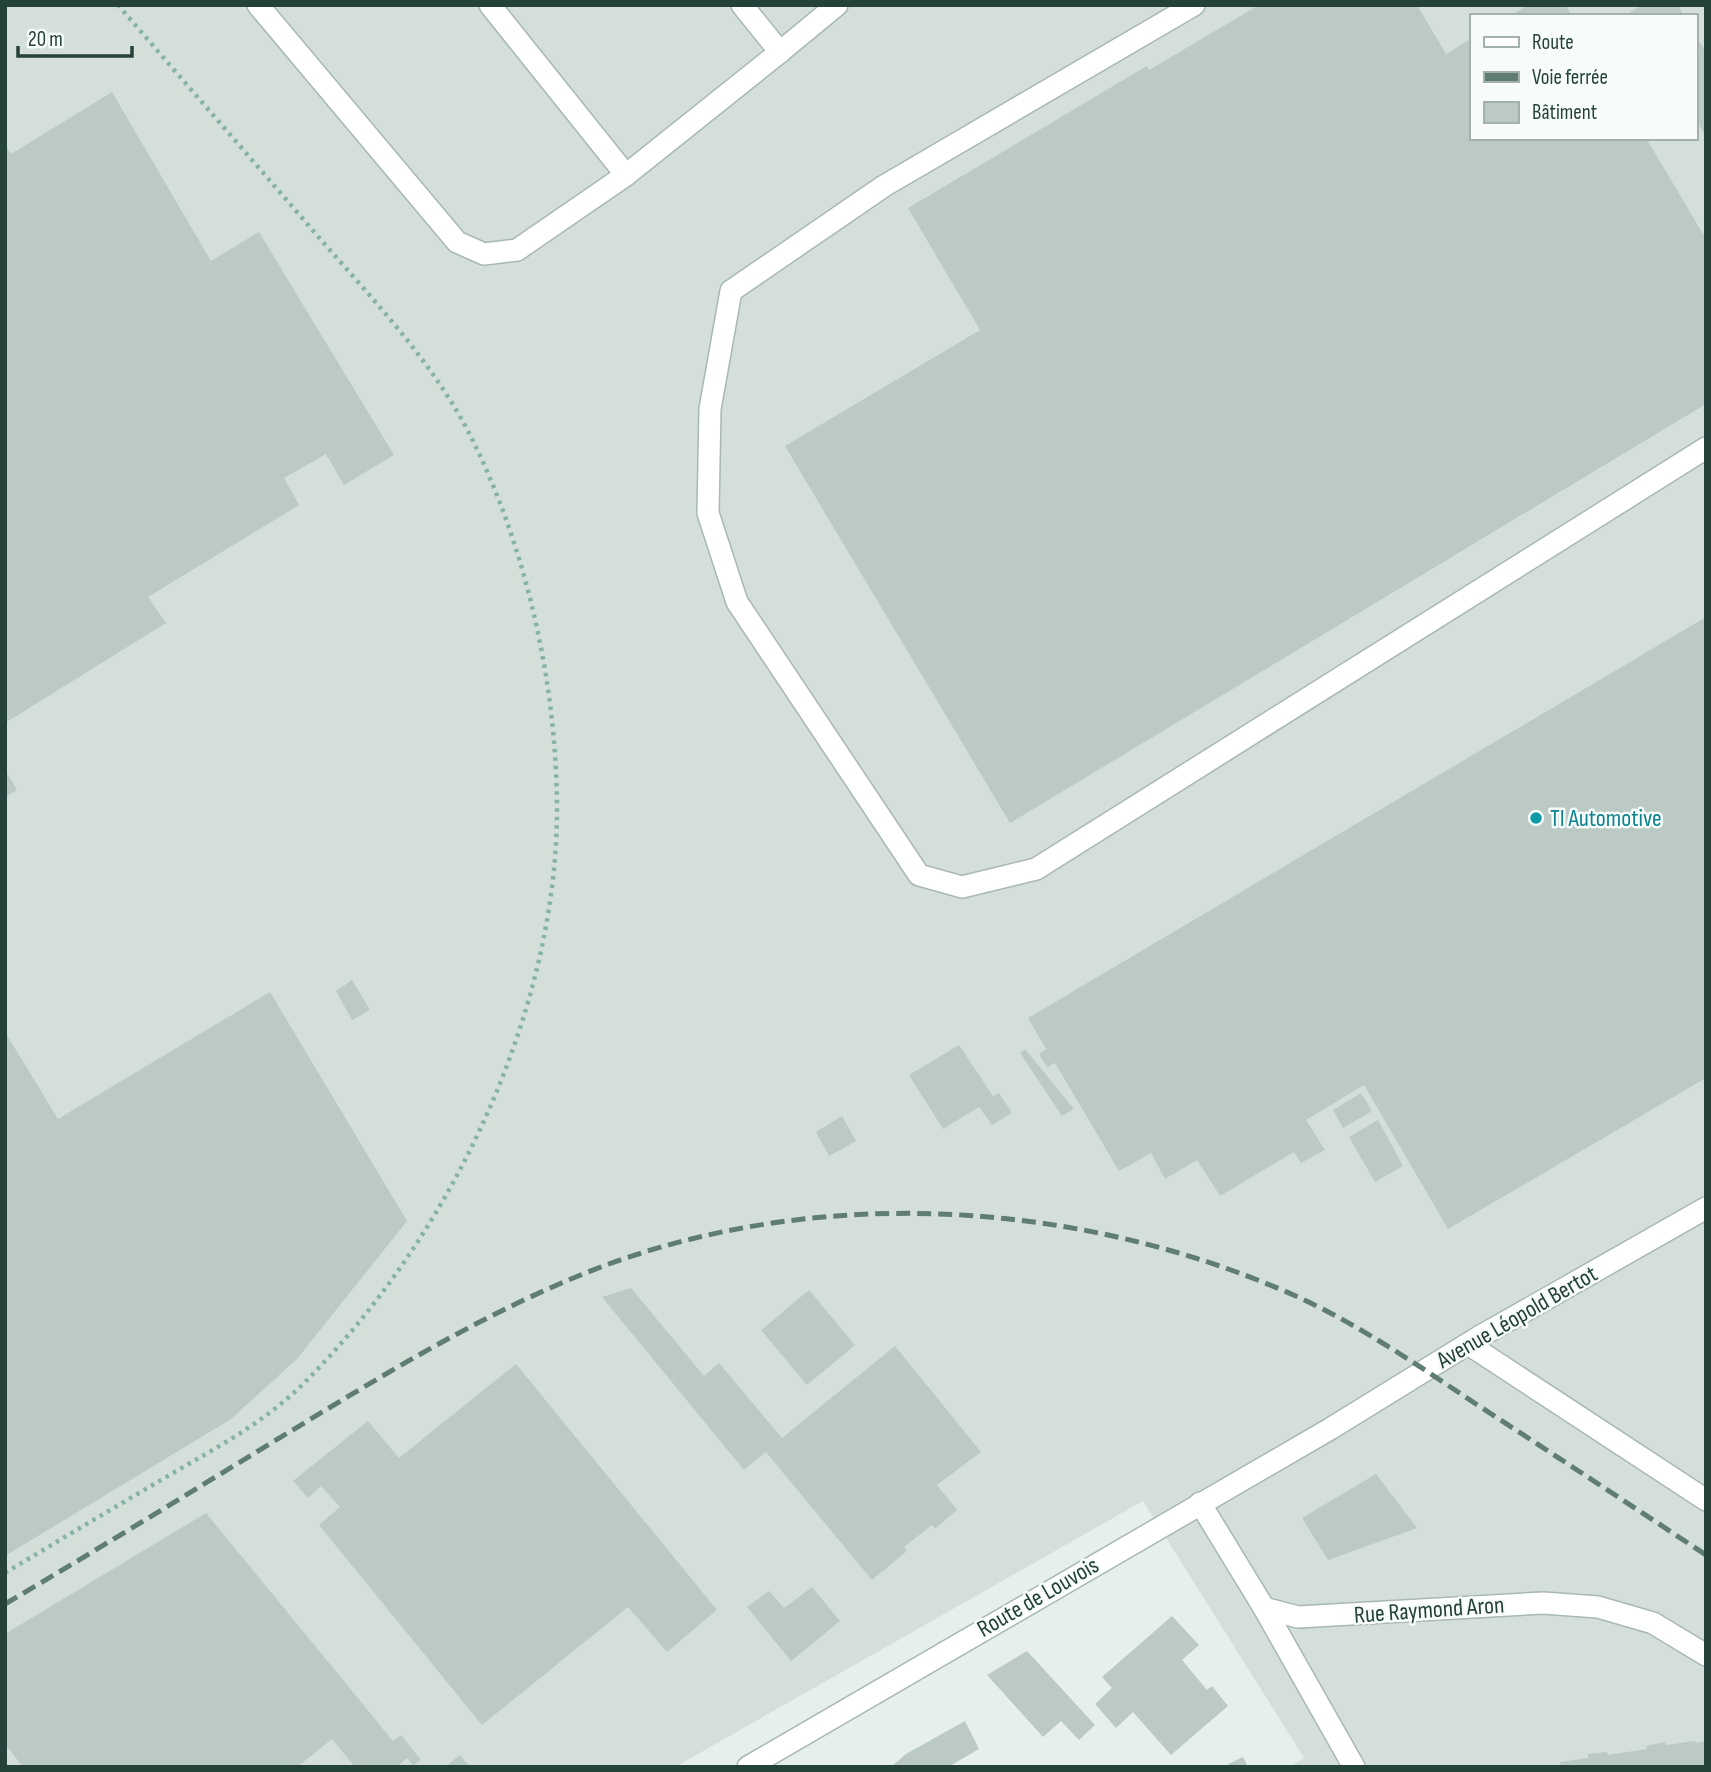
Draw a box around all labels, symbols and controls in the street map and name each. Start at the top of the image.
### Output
scale bar [18,14,131,58]
legend [1470,14,1697,140]
text: 20 m [28,27,63,52]
text: Route [1532,30,1574,55]
text: Voie ferrée [1532,65,1608,90]
text: Bâtiment [1532,100,1597,125]
place label: TI Automotive [1550,804,1662,833]
marker: TI Automotive [1528,810,1544,826]
street label: Avenue Léopold Bertot [1431,1259,1603,1375]
street label: Route de Louvois [972,1551,1104,1643]
street label: Rue Raymond Aron [1353,1590,1505,1630]

